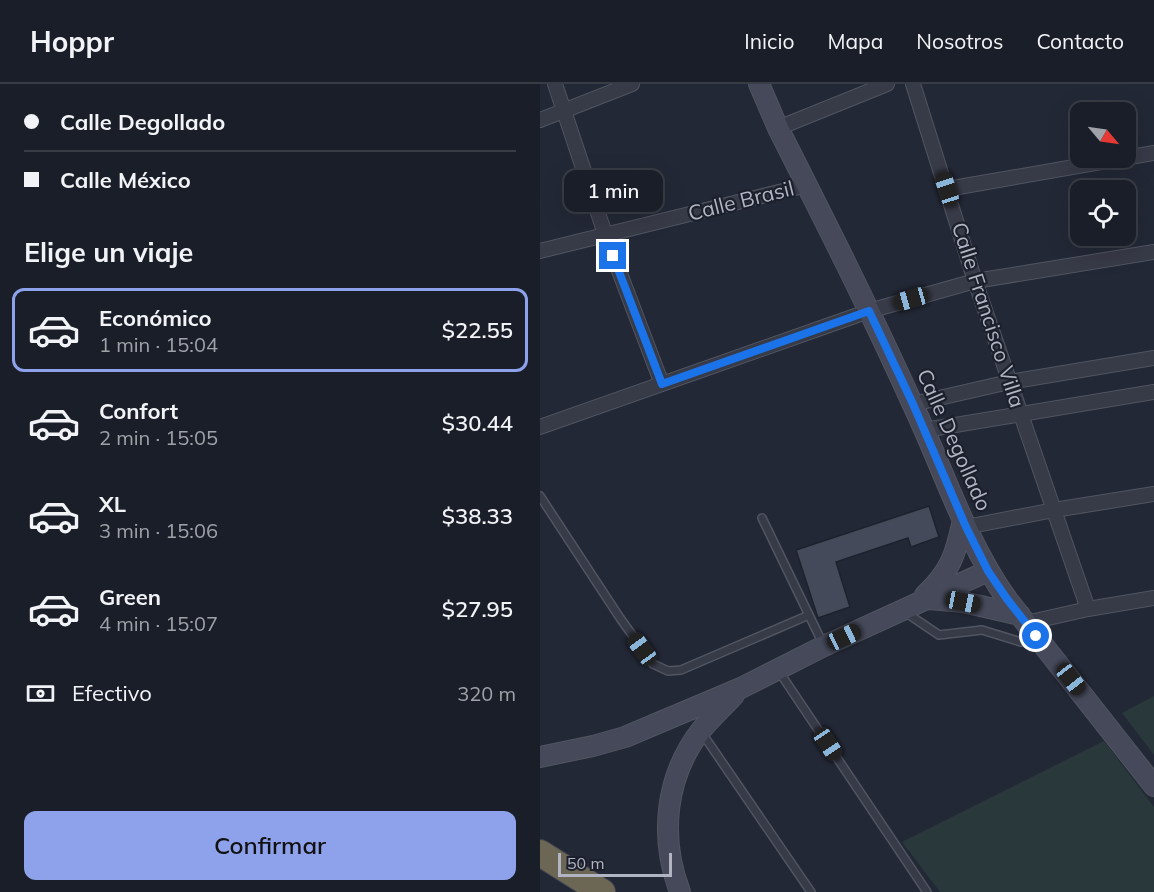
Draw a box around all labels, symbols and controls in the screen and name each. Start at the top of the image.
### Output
text: Hoppr [30,24,114,59]
text: Inicio [744,28,794,54]
text: Mapa [827,28,883,54]
text: Nosotros [916,28,1003,54]
text: Contacto [1036,28,1124,54]
north arrow [1070,102,1136,168]
map controls [1070,102,1136,246]
text: Calle Degollado [60,108,225,136]
text: Calle México [60,166,191,194]
callout: 1 min [563,169,662,211]
car [933,169,961,209]
street label: Calle Brasil [685,174,796,226]
text: 1 min [588,178,639,203]
button: locate [1070,180,1136,246]
street label: Calle Francisco Villa [947,219,1031,411]
text: Elige un viaje [24,235,193,269]
route end [599,242,626,269]
car [891,285,931,313]
icon: car [27,303,81,357]
text: Económico [99,304,212,332]
text: $22.55 [442,316,513,344]
text: 1 min · 15:04 [99,332,218,357]
street label: Calle Degollado [912,365,998,515]
icon: car [27,396,81,450]
text: Confort [99,397,178,425]
text: $30.44 [442,409,513,437]
text: 2 min · 15:05 [99,425,218,450]
icon: car [27,489,81,543]
text: XL [99,490,126,518]
text: $38.33 [442,502,513,530]
text: 3 min · 15:06 [99,518,218,543]
icon: car [27,582,81,636]
text: Green [99,583,161,611]
car [944,590,982,614]
text: $27.95 [442,595,513,623]
text: 4 min · 15:07 [99,611,218,636]
car [824,621,864,653]
route start [1022,622,1049,649]
car [624,629,660,669]
car [1053,659,1089,699]
icon: cash [24,677,57,710]
text: Efectivo [72,679,152,707]
text: 320 m [457,681,516,706]
car [810,724,846,764]
button: Confirmar [24,811,516,880]
scale bar [558,850,672,878]
text: 50 m [567,853,604,873]

